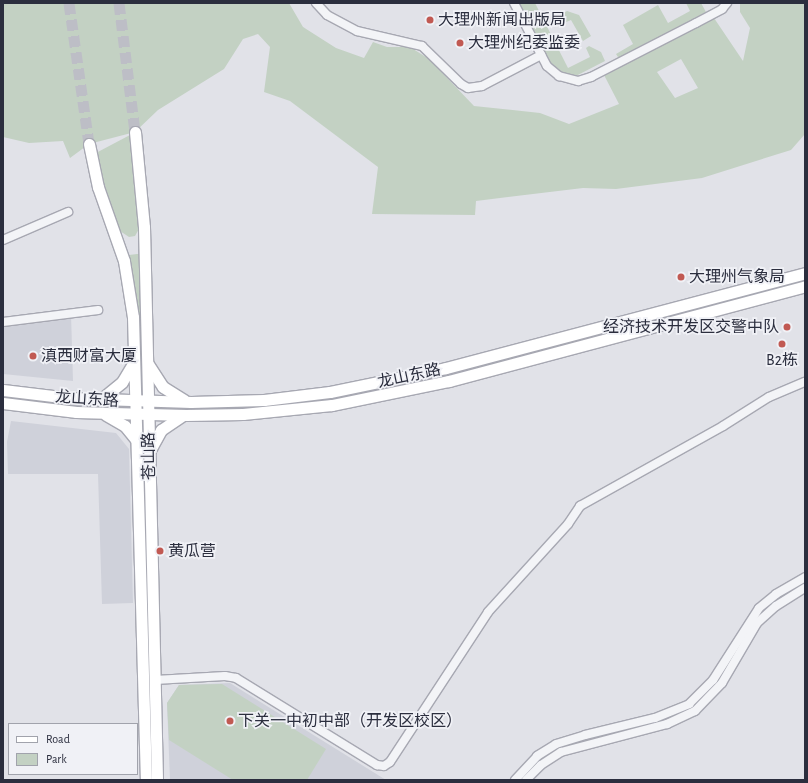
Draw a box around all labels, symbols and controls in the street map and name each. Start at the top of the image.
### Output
place label: 大理州新闻出版局 [438,10,566,30]
marker: 大理州新闻出版局 [425,15,435,25]
place label: 大理州纪委监委 [468,33,580,53]
marker: 大理州纪委监委 [455,38,465,48]
place label: 大理州气象局 [689,267,785,287]
marker: 大理州气象局 [676,272,686,282]
place label: 经济技术开发区交警中队 [603,317,779,337]
marker: 经济技术开发区交警中队 [782,322,792,332]
marker: B2栋 [777,339,787,349]
place label: 滇西财富大厦 [41,346,137,366]
place label: B2栋 [766,350,798,370]
marker: 滇西财富大厦 [28,351,38,361]
street label: 龙山东路 [376,360,442,392]
street label: 龙山东路 [54,387,120,411]
street label: 苍山路 [139,432,159,480]
place label: 黄瓜营 [168,541,216,561]
marker: 黄瓜营 [155,546,165,556]
place label: 下关一中初中部（开发区校区） [238,711,462,731]
marker: 下关一中初中部（开发区校区） [225,716,235,726]
legend [8,723,138,775]
text: Road [46,733,70,745]
text: Park [46,753,67,765]

